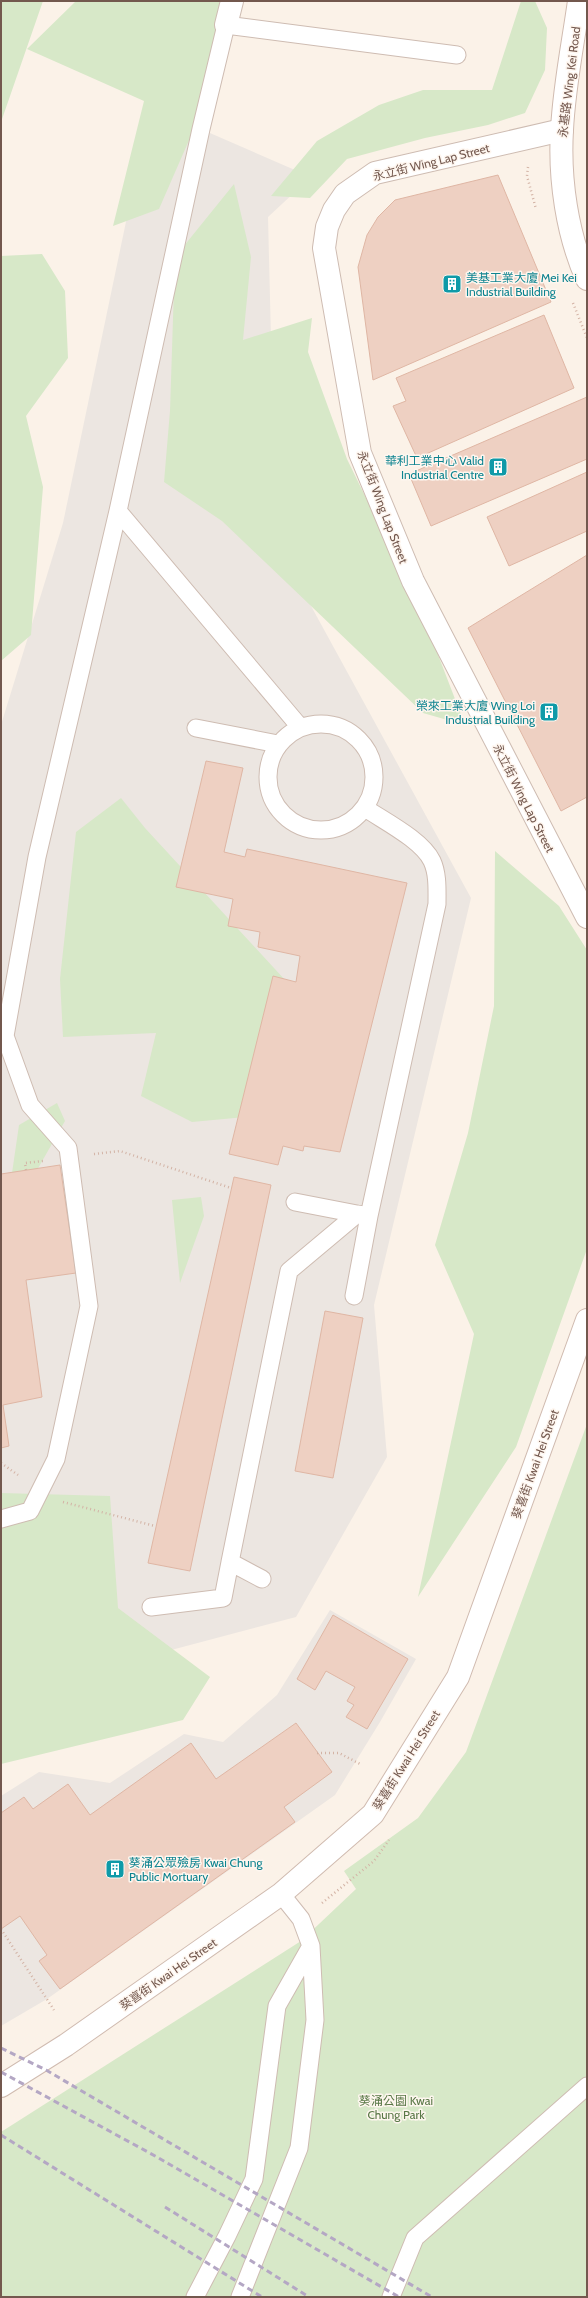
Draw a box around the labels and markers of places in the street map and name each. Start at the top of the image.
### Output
place label: 美基工業大廈 Mei Kei Industrial Building [466,270,577,299]
building icon: 美基工業大廈 Mei Kei Industrial Building [441,273,463,295]
place label: 華利工業中心 Valid Industrial Centre [385,453,484,482]
building icon: 華利工業中心 Valid Industrial Centre [487,456,509,478]
place label: 榮來工業大廈 Wing Loi Industrial Building [416,698,536,727]
building icon: 榮來工業大廈 Wing Loi Industrial Building [538,701,560,723]
place label: 葵涌公眾殮房 Kwai Chung Public Mortuary [129,1855,264,1884]
building icon: 葵涌公眾殮房 Kwai Chung Public Mortuary [104,1858,126,1880]

